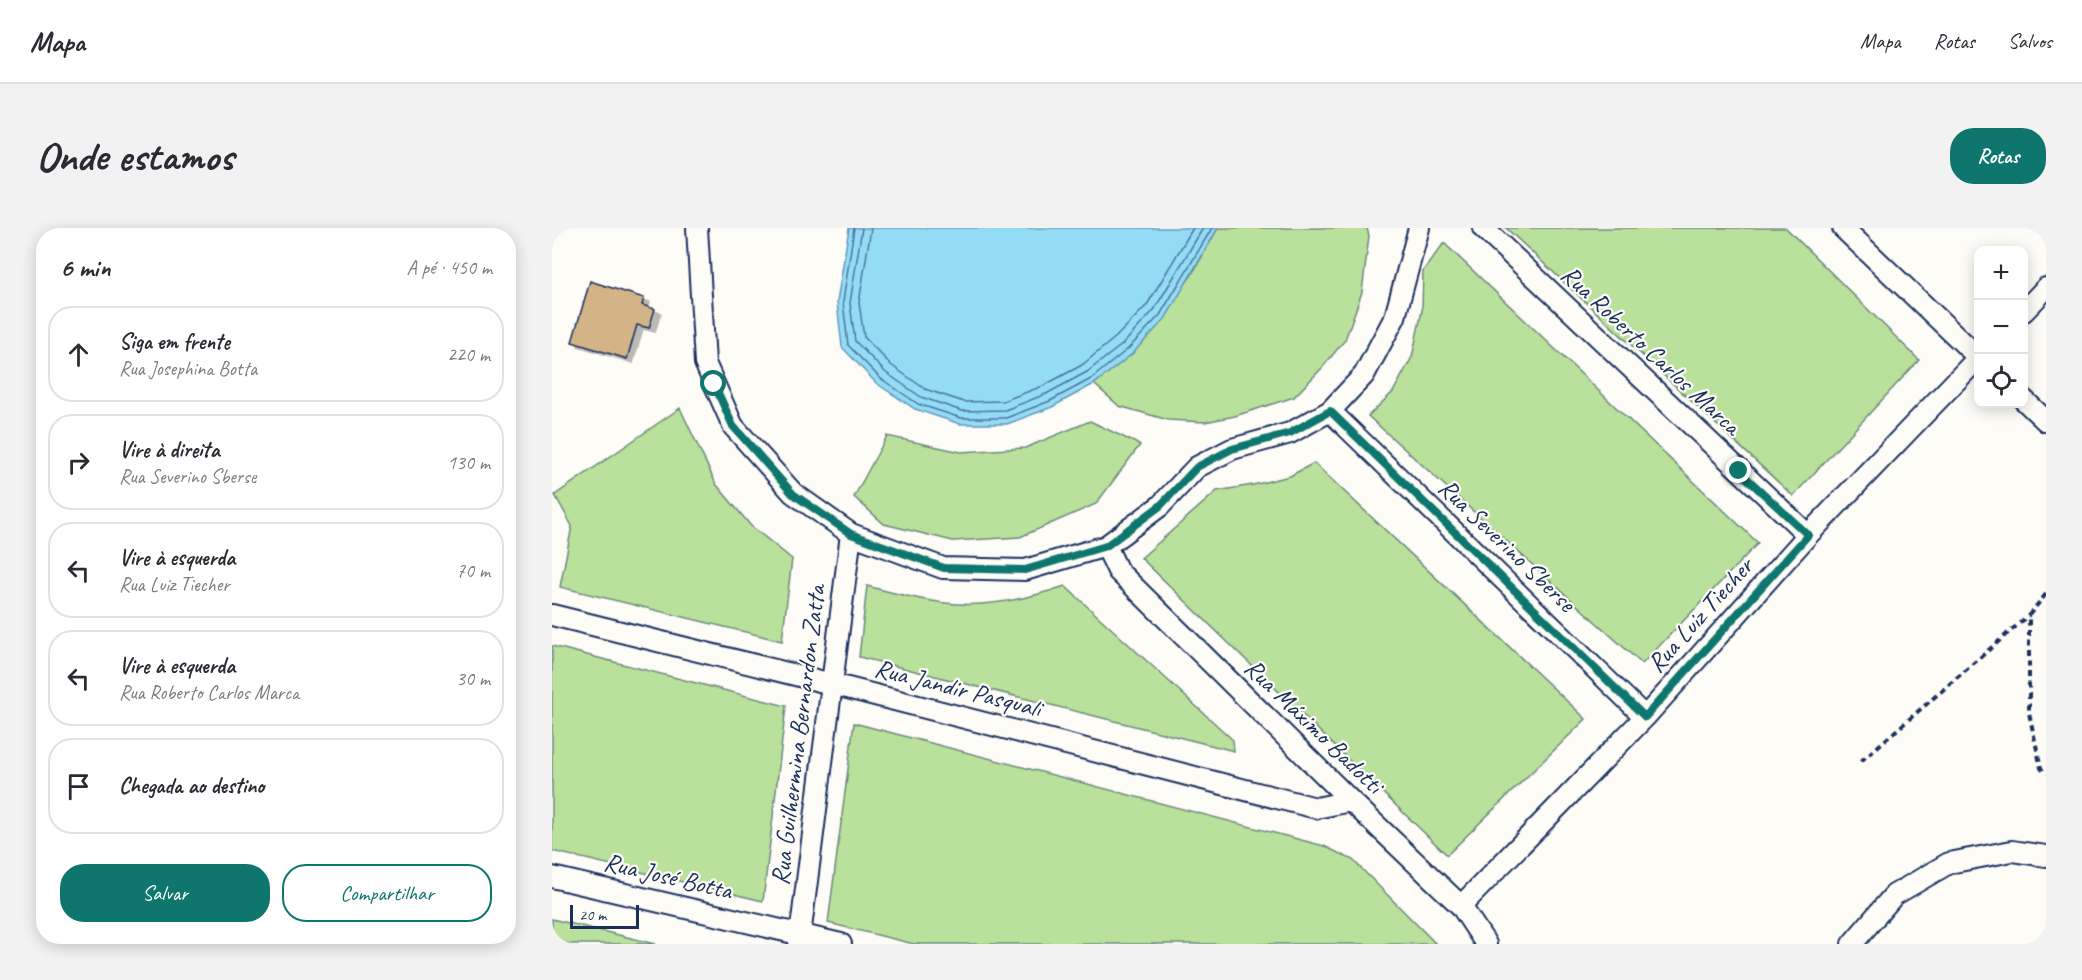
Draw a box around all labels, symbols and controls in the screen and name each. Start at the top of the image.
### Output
text: Mapa [30,24,85,59]
text: Mapa [1860,28,1901,54]
text: Rotas [1934,28,1975,54]
text: Salvos [2008,28,2052,54]
button: Rotas [1950,128,2046,184]
text: Onde estamos [36,130,233,183]
map controls [1974,246,2028,408]
button: + [1974,246,2028,300]
text: 6 min [60,251,110,284]
text: A pé · 450 m [407,255,492,280]
street label: Rua Roberto Carlos Marca [1554,258,1750,444]
button: − [1974,300,2028,354]
text: Siga em frente [119,328,230,356]
icon: ahead [62,338,95,371]
text: 220 m [447,342,490,367]
button: locate [1974,354,2028,408]
text: Rua Josephina Botta [119,356,257,381]
route start [700,370,726,396]
text: Vire à direita [119,436,219,464]
icon: right [62,446,95,479]
text: 130 m [447,450,490,475]
route end [1725,457,1751,483]
text: Rua Severino Sberse [119,464,256,489]
street label: Rua Severino Sberse [1431,471,1584,620]
text: Vire à esquerda [119,544,235,572]
street label: Rua Luiz Tiecher [1640,549,1762,679]
icon: left [62,554,95,587]
text: 70 m [456,558,490,583]
text: Rua Luiz Tiecher [119,572,229,597]
street label: Rua Guilhermina Bernardon Zatta [763,581,833,887]
street label: Rua Jandir Pasquali [871,651,1048,725]
street label: Rua Máximo Badotti [1238,651,1393,803]
text: Vire à esquerda [119,652,235,680]
icon: left [62,662,95,695]
text: 30 m [456,666,490,691]
text: Rua Roberto Carlos Marca [119,680,299,705]
icon: arrive [62,770,95,803]
text: Chegada ao destino [119,772,264,800]
street label: Rua José Botta [601,845,737,907]
button: Salvar [60,864,270,922]
button: Compartilhar [282,864,492,922]
scale bar [570,902,639,930]
text: 20 m [579,905,606,925]

